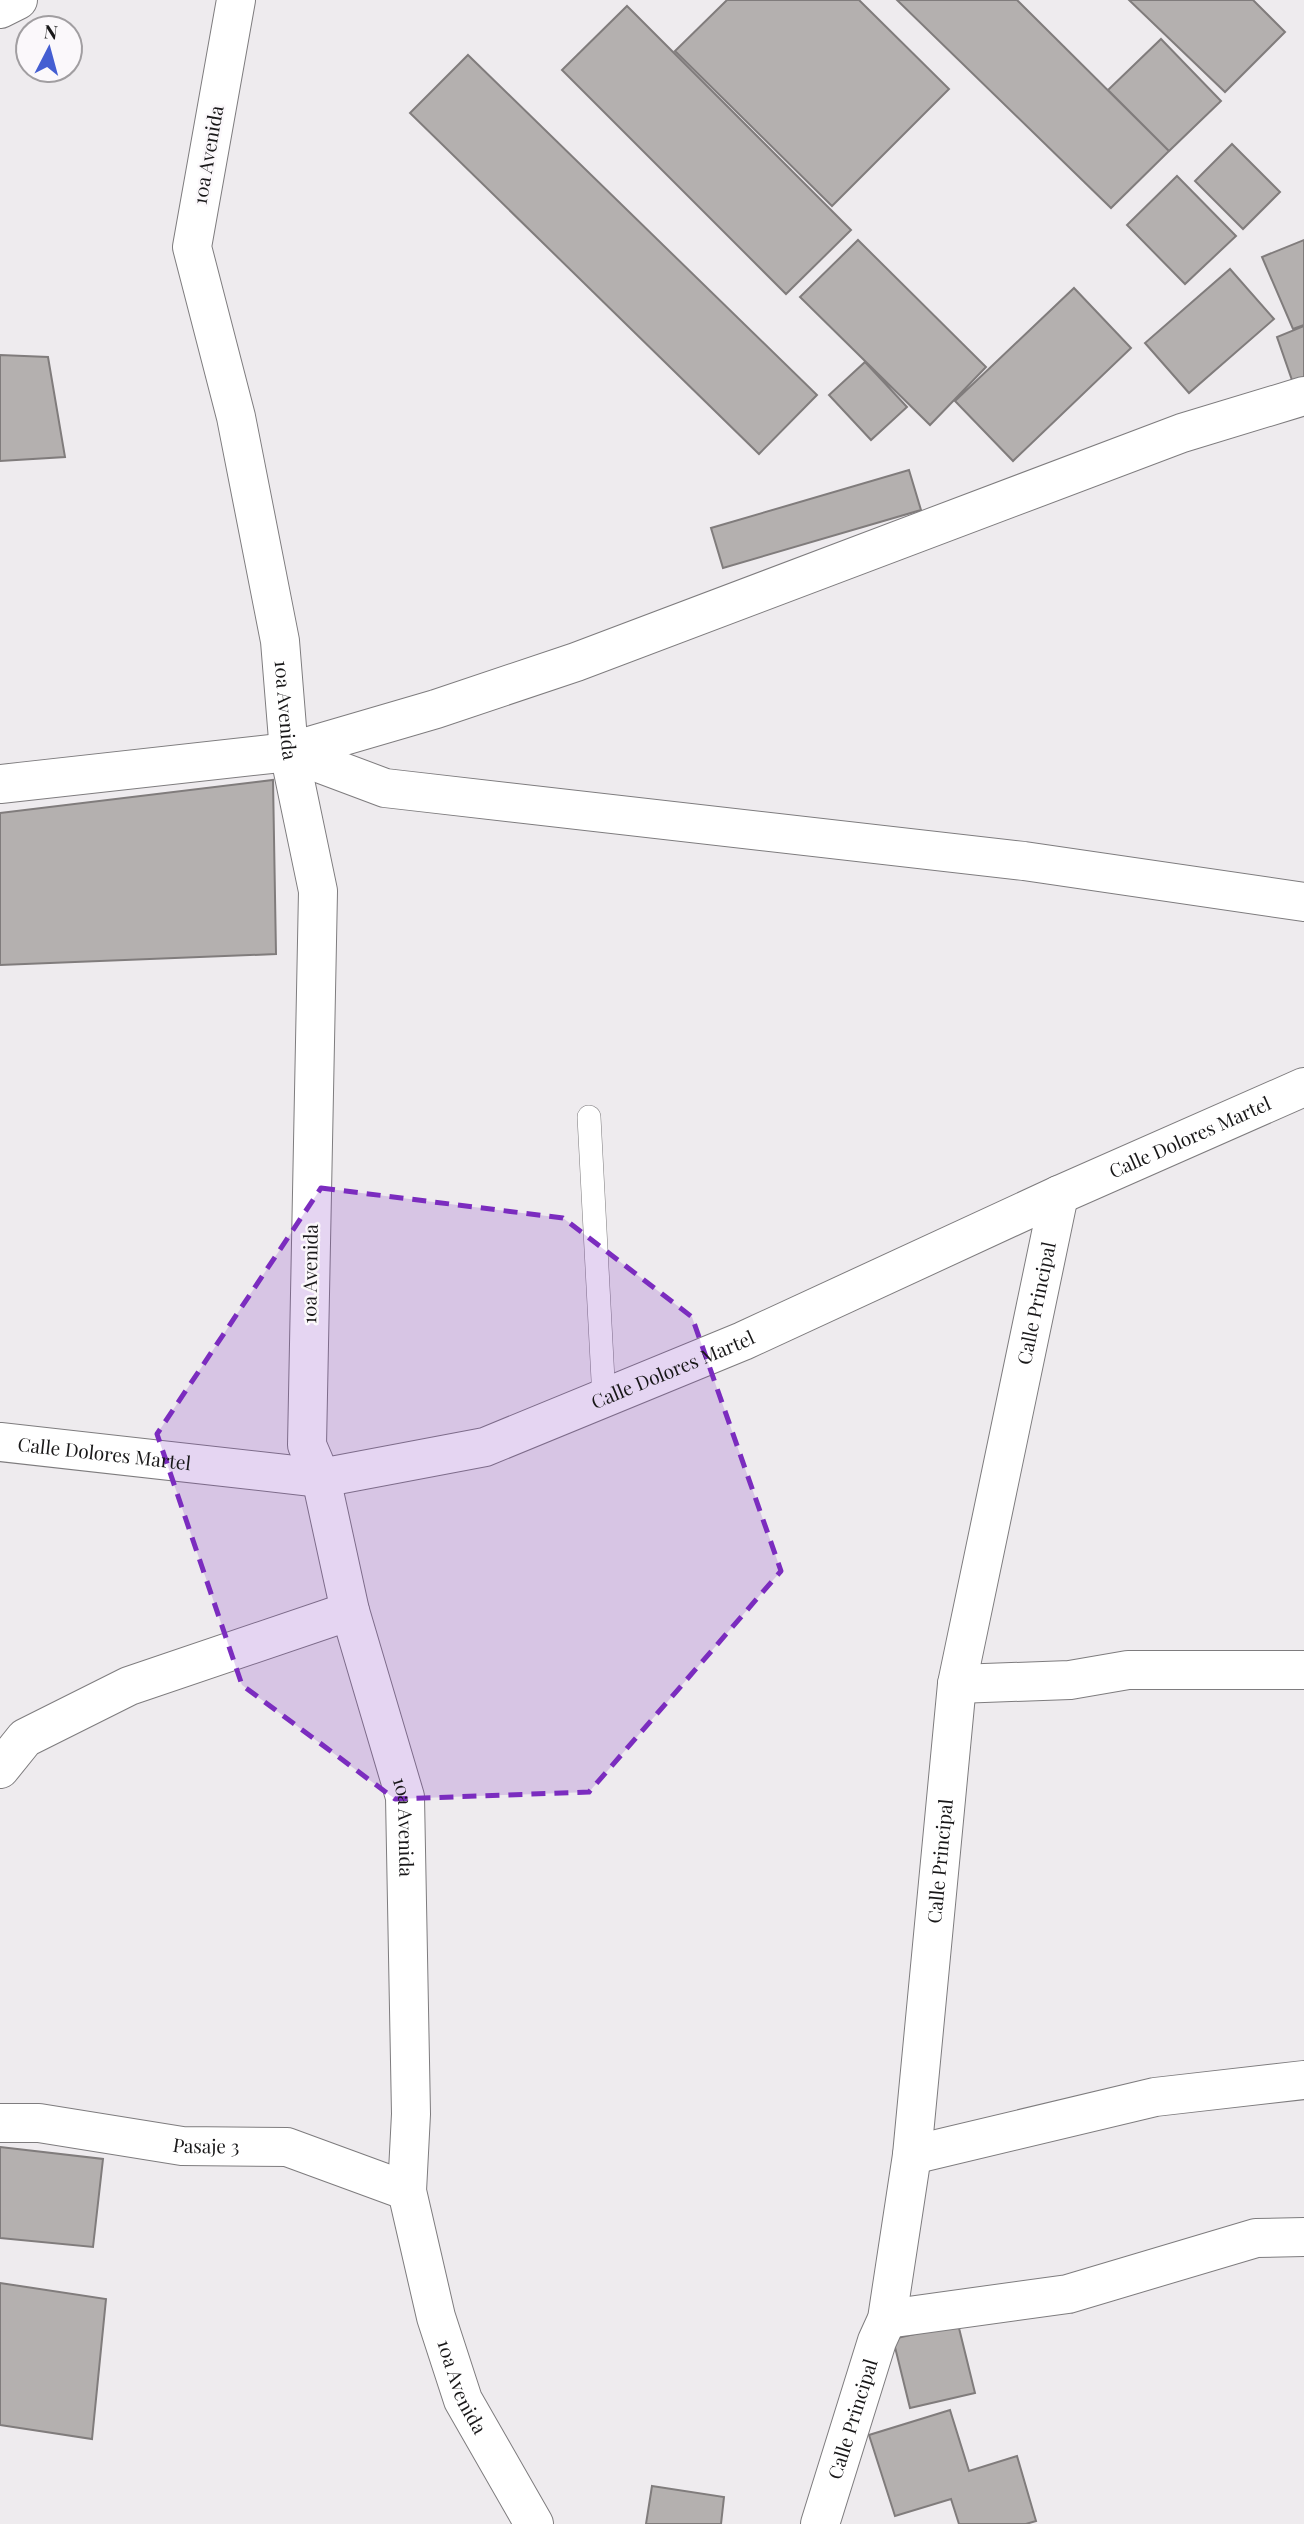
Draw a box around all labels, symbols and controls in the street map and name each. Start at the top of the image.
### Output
north arrow [14,14,84,84]
text: N [43,17,59,45]
street label: 10a Avenida [186,103,229,206]
street label: 10a Avenida [270,659,304,763]
street label: Calle Dolores Martel [1104,1089,1275,1183]
street label: 10a Avenida [295,1223,323,1324]
street label: Calle Principal [1010,1239,1061,1367]
street label: Calle Dolores Martel [587,1323,759,1414]
street label: Calle Dolores Martel [16,1430,193,1475]
street label: 10a Avenida [388,1774,421,1878]
street label: Calle Principal [920,1797,958,1924]
street label: Pasaje 3 [171,2131,240,2159]
street label: 10a Avenida [432,2336,494,2439]
street label: Calle Principal [821,2355,883,2482]

